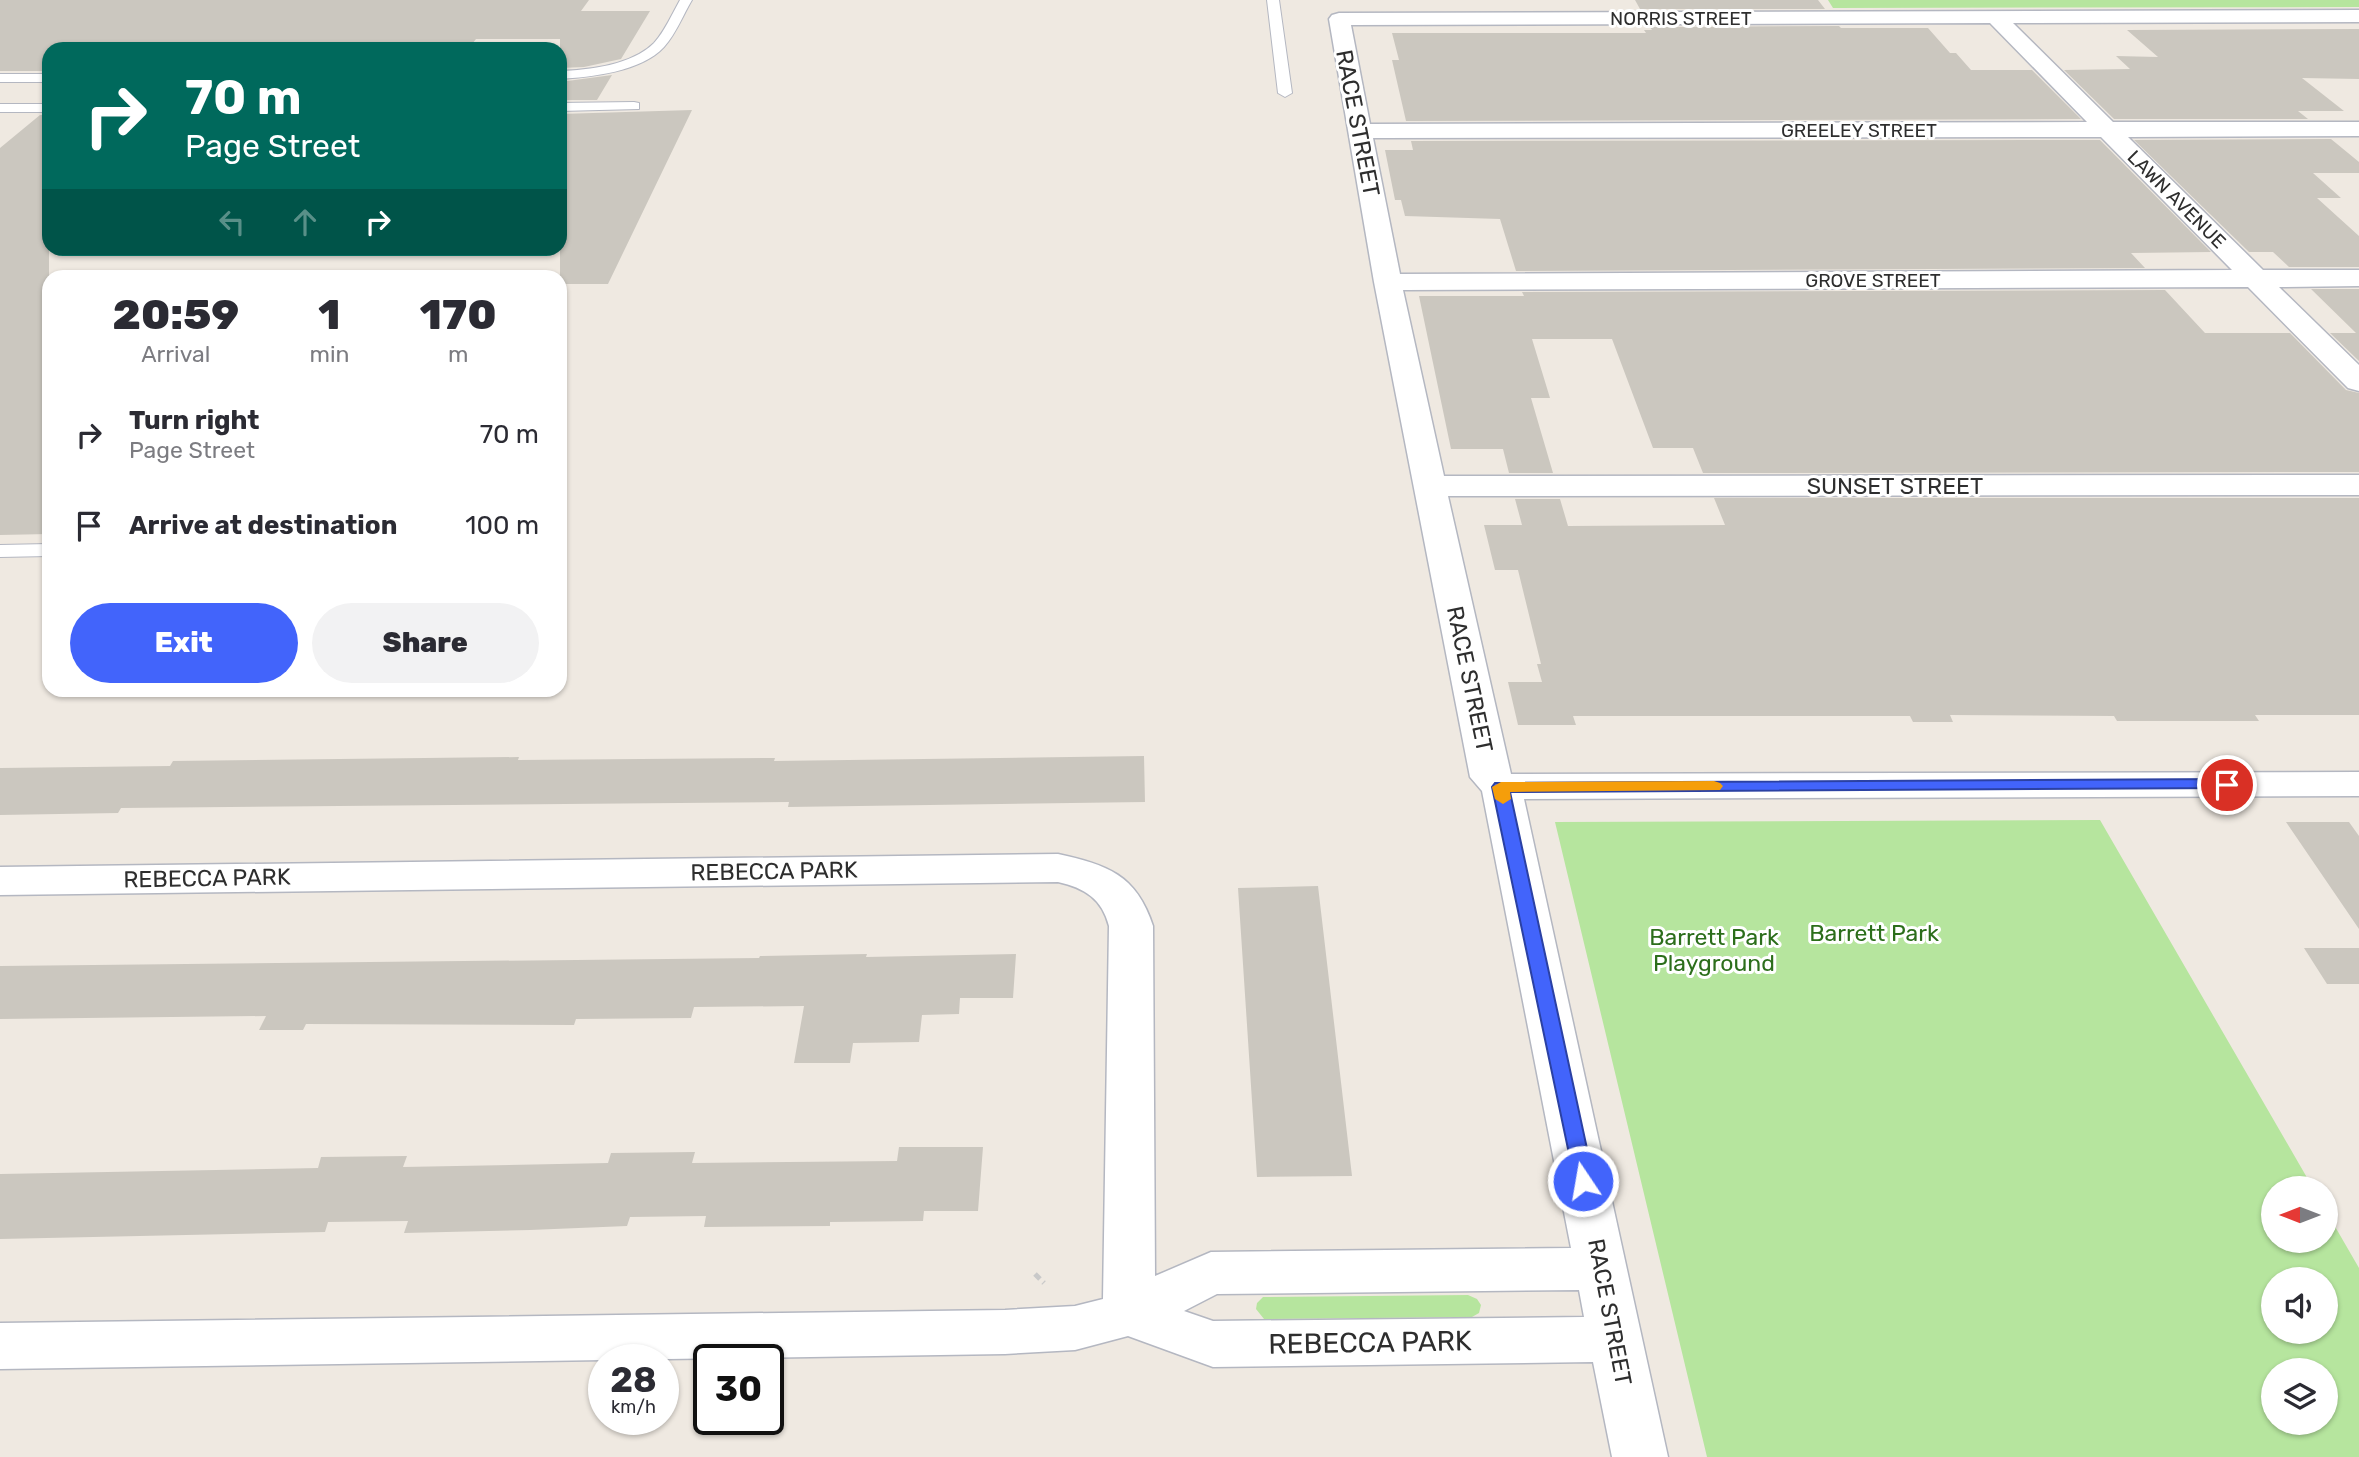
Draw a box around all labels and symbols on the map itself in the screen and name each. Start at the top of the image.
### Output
street label: NORRIS STREET [1610,7,1752,30]
street label: RACE STREET [1330,47,1386,199]
street label: GREELEY STREET [1781,119,1937,142]
street label: LAWN AVENUE [2123,146,2230,253]
street label: GROVE STREET [1805,269,1941,292]
street label: SUNSET STREET [1807,472,1983,500]
street label: RACE STREET [1441,603,1499,755]
pin [2197,755,2257,815]
street label: REBECCA PARK [690,856,858,886]
street label: REBECCA PARK [123,863,291,893]
park label: Barrett Park [1809,919,1939,947]
park label: Barrett Park Playground [1649,923,1779,977]
position arrow [1546,1144,1620,1218]
north arrow [2261,1176,2338,1253]
street label: RACE STREET [1582,1236,1638,1388]
street label: REBECCA PARK [1268,1324,1472,1361]
speed limit sign: 30 [693,1344,784,1435]

